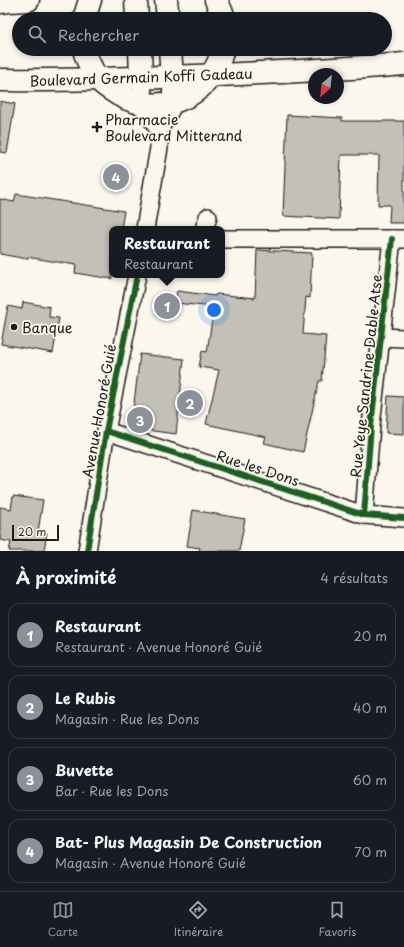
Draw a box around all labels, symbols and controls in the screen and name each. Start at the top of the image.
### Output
search box [12,12,392,56]
icon: search [26,23,48,45]
text: Rechercher [58,23,139,46]
street label: Boulevard Germain Koffi Gadeau [29,63,253,91]
north arrow [308,68,344,104]
place label: Pharmacie Boulevard Mitterand [105,109,243,146]
marker: Pharmacie Boulevard Mitterand [92,122,102,132]
pin: 4 [103,162,129,192]
popup [109,226,225,278]
text: Restaurant [124,231,210,254]
text: Restaurant [124,254,193,273]
street label: Rue Yeye Sandrine Dable Atse [345,274,387,478]
pin: 1 [154,291,180,321]
your location [204,300,224,320]
place label: Banque [22,317,73,338]
marker: Banque [9,322,19,332]
street label: Avenue Honoré Guié [77,342,121,480]
pin: 2 [177,388,203,418]
pin: 3 [127,405,153,435]
street label: Rue les Dons [214,445,302,491]
scale bar [12,523,59,542]
text: 20 m [18,523,46,540]
text: À proximité [16,564,116,590]
text: 4 résultats [321,568,388,587]
text: Restaurant [55,614,141,637]
text: 1 [27,626,33,645]
text: 20 m [353,626,387,645]
text: Restaurant · Avenue Honoré Guié [55,637,262,656]
text: Le Rubis [55,686,116,709]
text: 2 [25,698,35,717]
text: 40 m [353,698,387,717]
text: Magasin · Rue les Dons [55,709,199,728]
text: Buvette [55,758,114,781]
text: 3 [26,770,34,789]
text: 60 m [353,770,387,789]
text: Bar · Rue les Dons [55,781,168,800]
text: Bat- Plus Magasin De Construction [55,830,322,853]
text: 4 [26,842,34,861]
text: 70 m [354,842,387,861]
text: Magasin · Avenue Honoré Guié [55,853,246,872]
tab: Carte [48,899,78,940]
tab: Itinéraire [174,899,223,940]
tab: Favoris [318,899,356,940]

